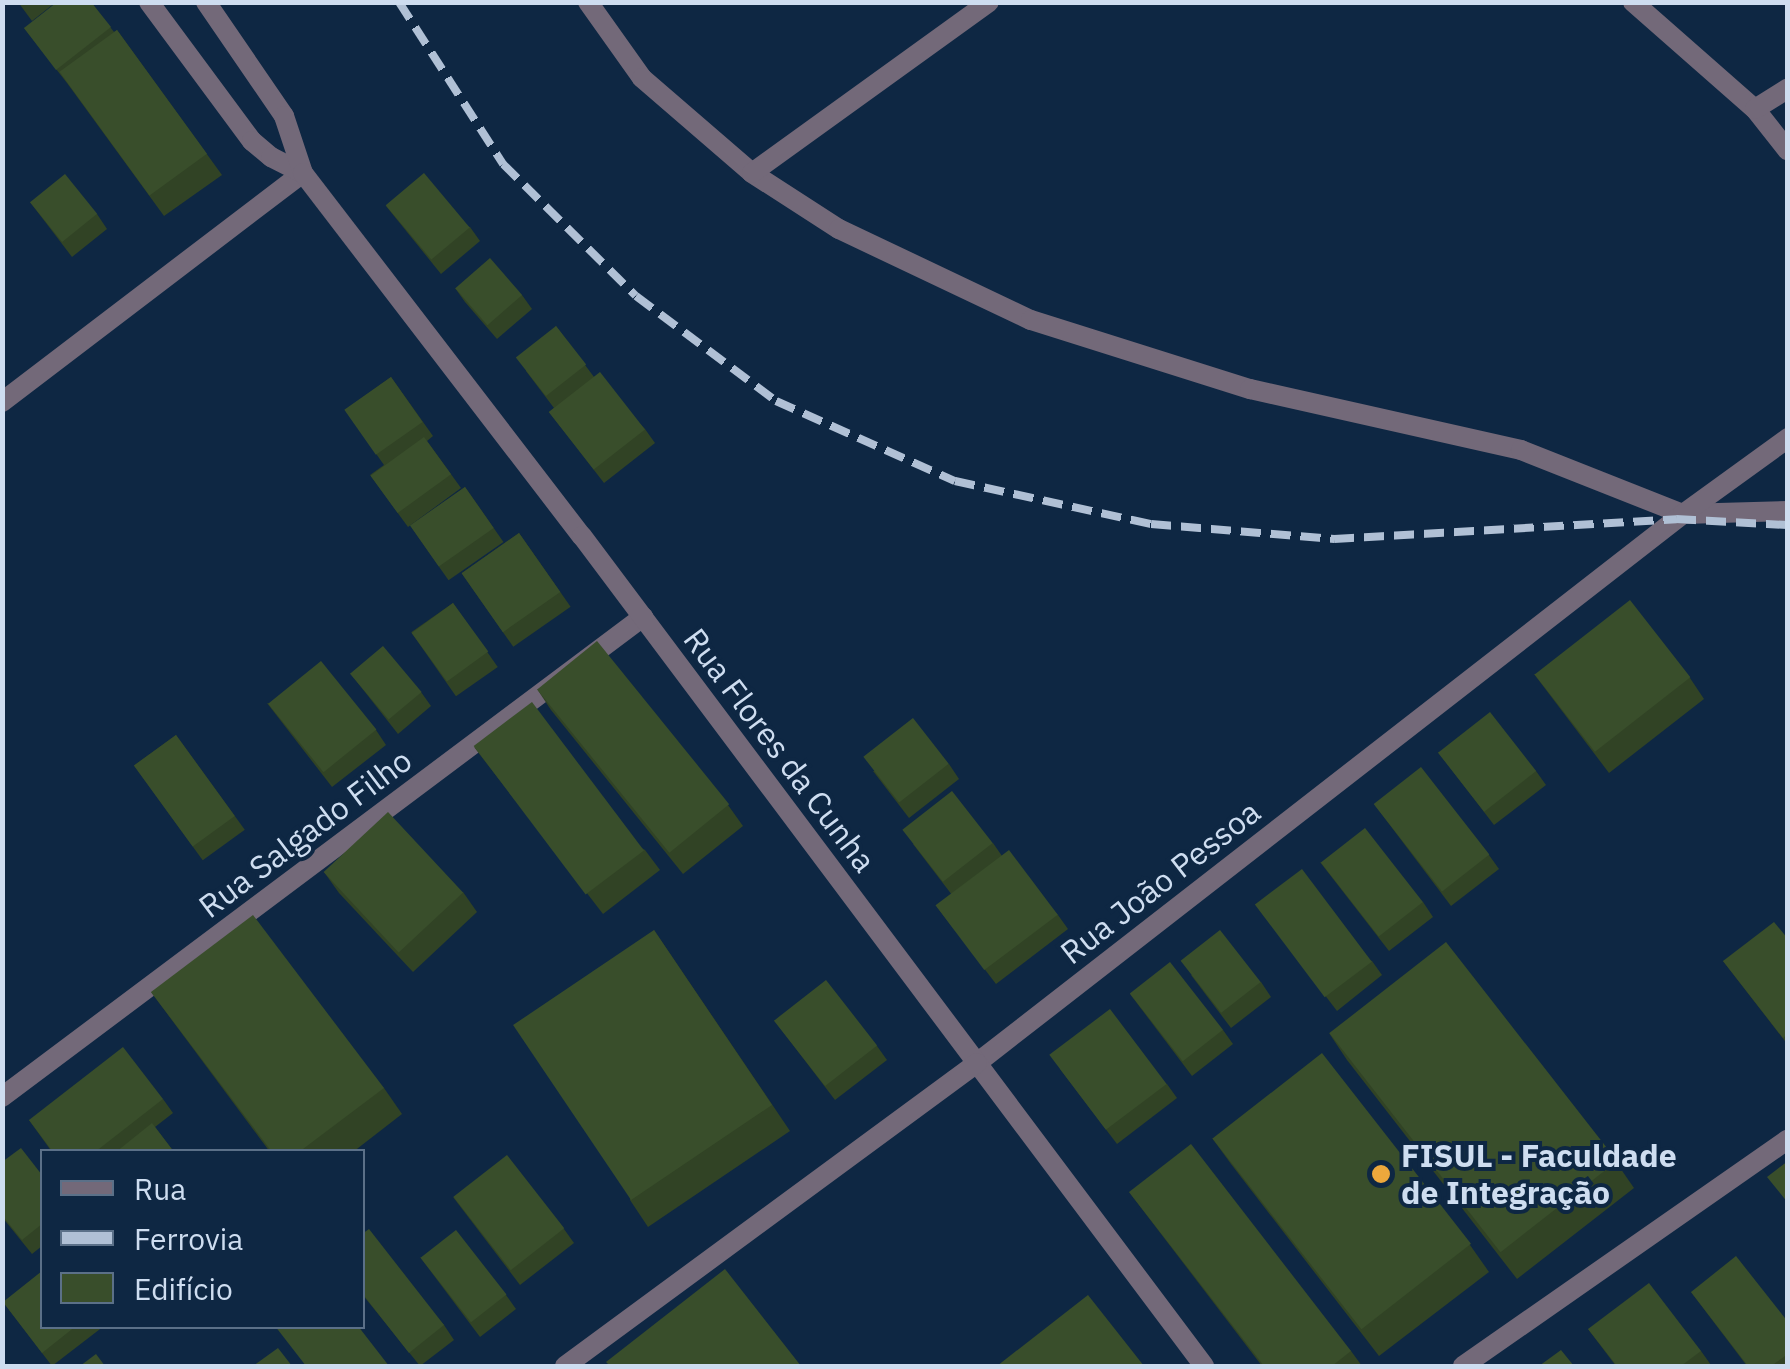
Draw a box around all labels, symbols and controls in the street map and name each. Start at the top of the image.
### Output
street label: Rua Flores da Cunha [676,621,884,879]
street label: Rua Salgado Filho [191,741,419,925]
street label: Rua João Pessoa [1053,792,1267,972]
place label: FISUL - Faculdade de Integração [1401,1137,1677,1212]
legend [40,1149,365,1329]
marker: FISUL - Faculdade de Integração [1370,1163,1392,1185]
text: Rua [134,1169,186,1208]
text: Ferrovia [134,1219,243,1258]
text: Edifício [134,1269,233,1308]

